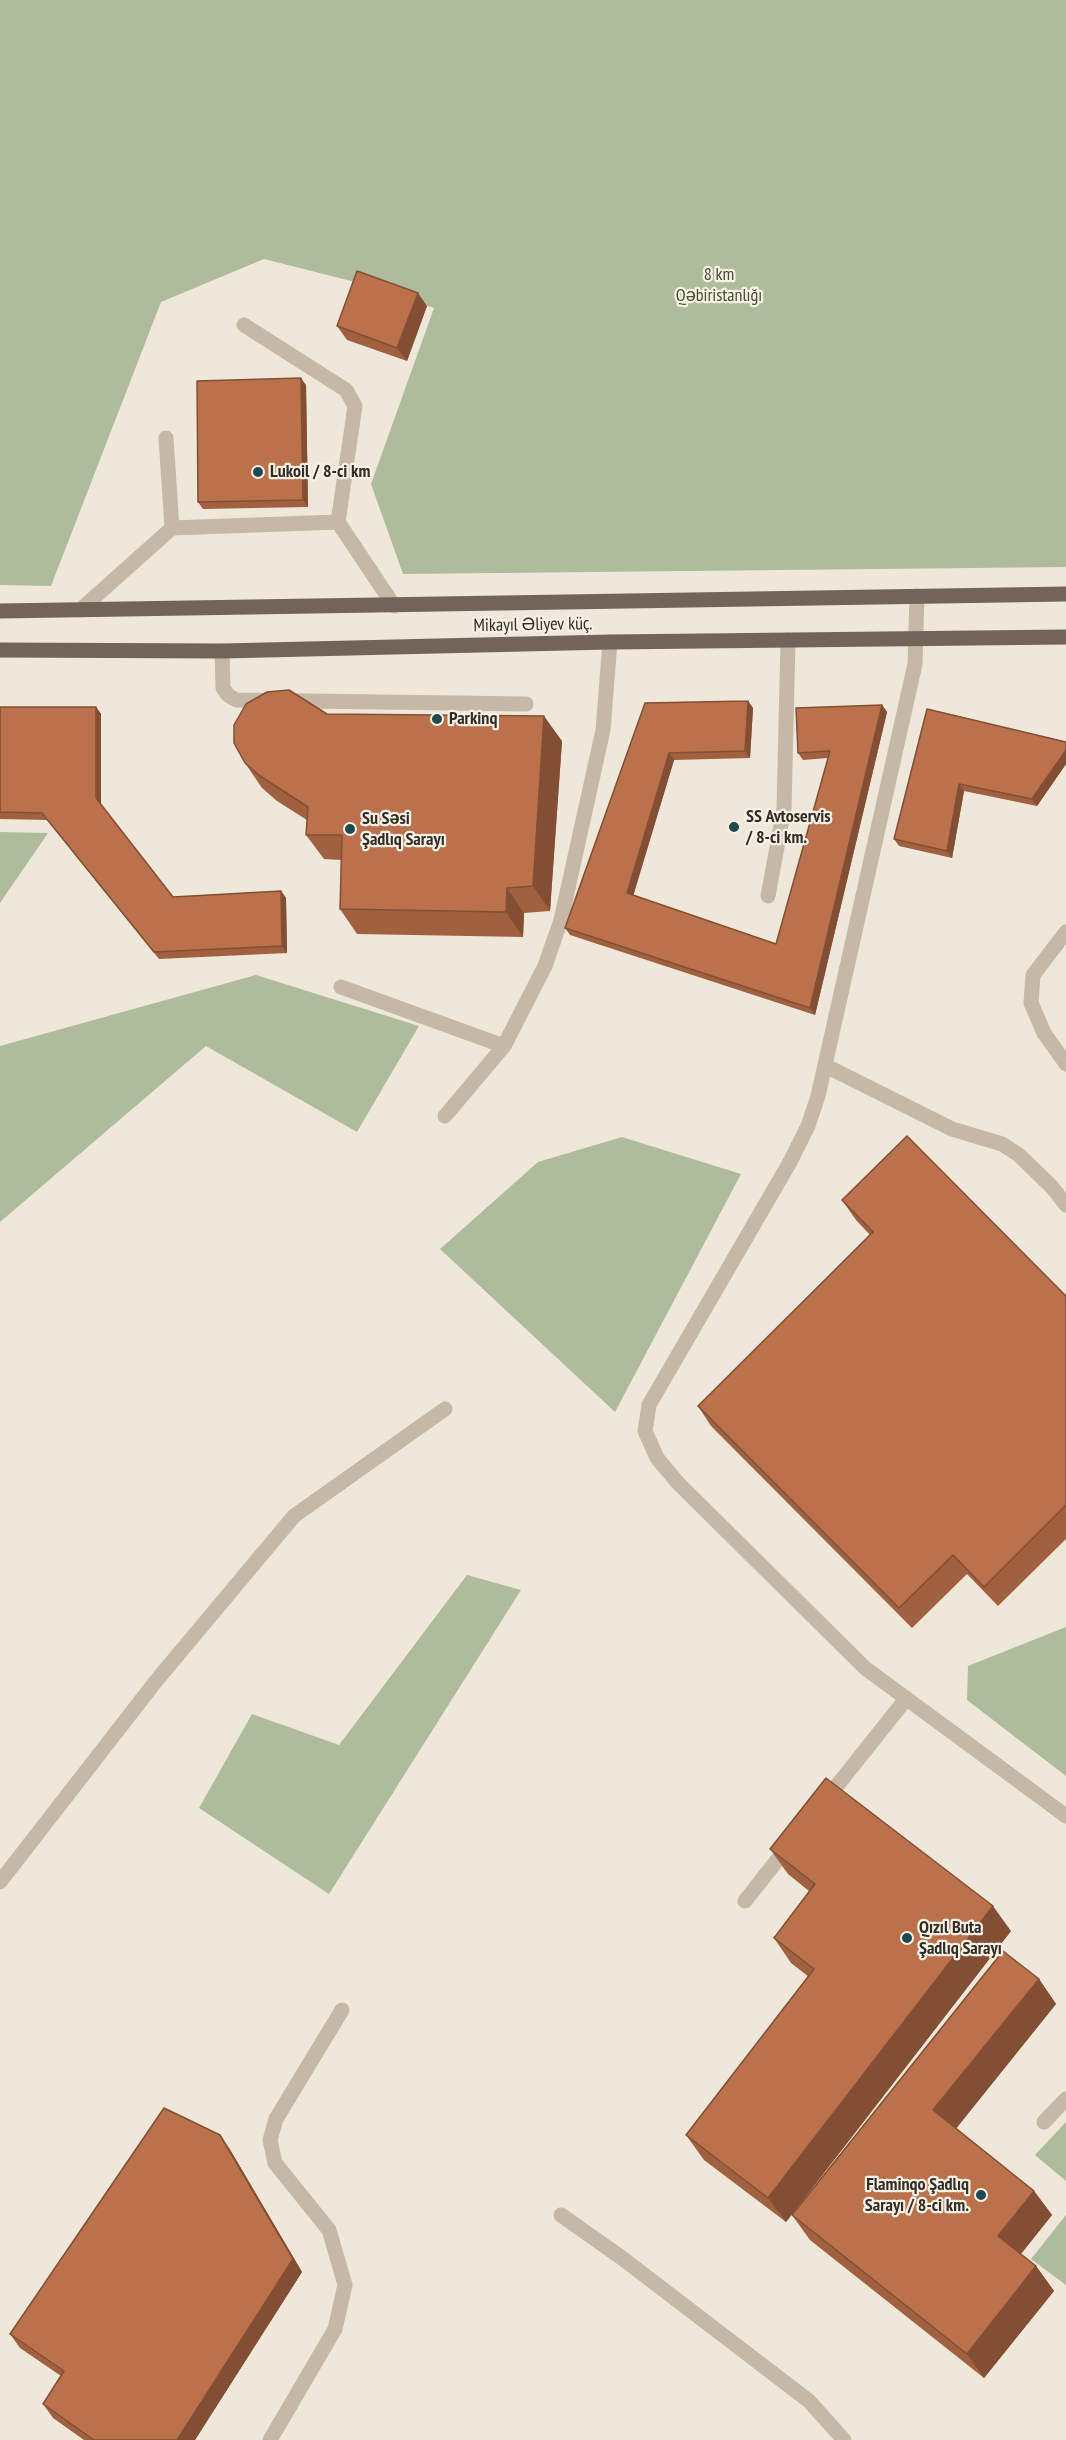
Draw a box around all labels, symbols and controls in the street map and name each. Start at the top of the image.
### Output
park label: 8 km Qəbiristanlığı [676,264,762,306]
place label: Lukoil / 8-ci km [270,461,370,483]
marker: Lukoil / 8-ci km [251,465,265,479]
street label: Mikayıl Əliyev küç. [473,613,593,637]
place label: Parkinq [449,708,497,730]
marker: Parkinq [430,712,444,726]
place label: SS Avtoservis / 8-ci km. [746,806,831,848]
place label: Su Səsi Şadlıq Sarayı [362,808,445,850]
marker: SS Avtoservis / 8-ci km. [727,820,741,834]
marker: Su Səsi Şadlıq Sarayı [343,822,357,836]
place label: Qızıl Buta Şadlıq Sarayı [919,1917,1002,1960]
marker: Qızıl Buta Şadlıq Sarayı [900,1931,914,1945]
place label: Flaminqo Şadlıq Sarayı / 8-ci km. [865,2174,969,2216]
marker: Flaminqo Şadlıq Sarayı / 8-ci km. [974,2188,988,2202]

